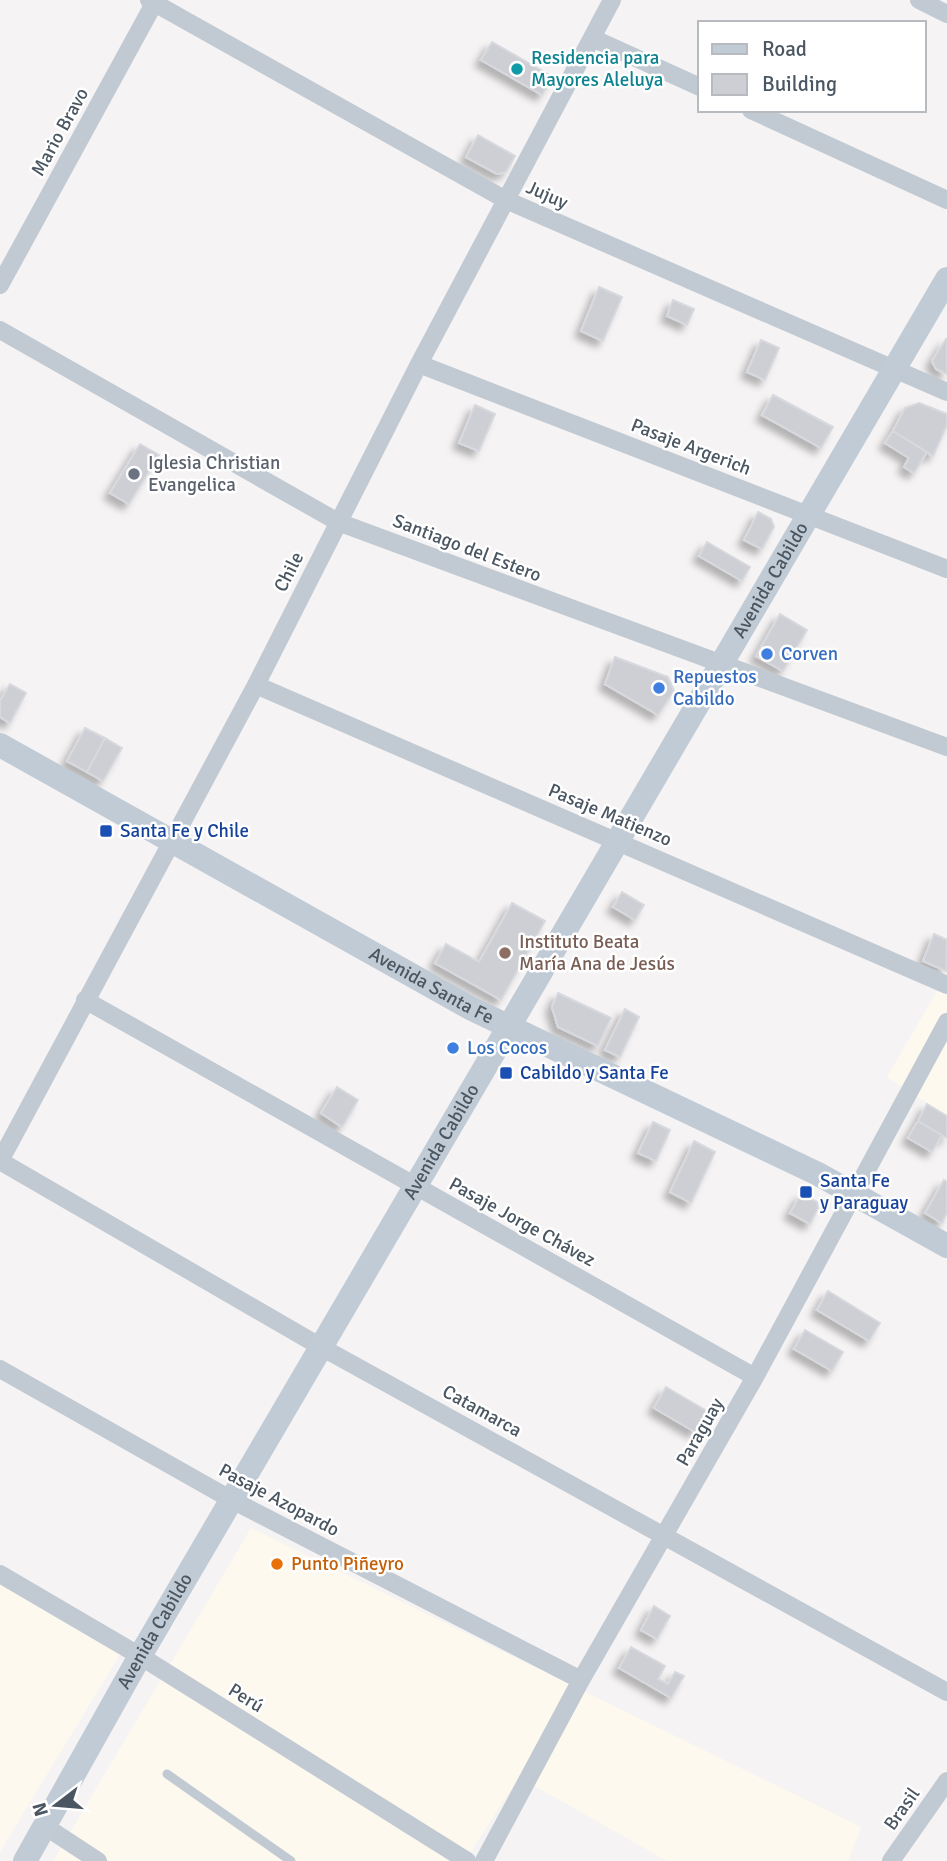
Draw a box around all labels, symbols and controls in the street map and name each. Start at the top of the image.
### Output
legend [698,21,926,112]
text: Road [762,36,807,62]
place label: Residencia para Mayores Aleluya [531,46,663,92]
marker: Residencia para Mayores Aleluya [509,61,525,77]
text: Building [762,71,837,97]
street label: Mario Bravo [26,84,94,180]
street label: Jujuy [522,175,572,215]
street label: Pasaje Argerich [628,413,754,481]
place label: Iglesia Christian Evangelica [148,451,280,497]
marker: Iglesia Christian Evangelica [126,466,142,482]
street label: Santiago del Estero [389,509,545,587]
street label: Avenida Cabildo [727,518,814,642]
street label: Chile [269,548,309,596]
place label: Corven [781,642,838,666]
marker: Corven [759,646,775,662]
place label: Repuestos Cabildo [673,665,757,711]
marker: Repuestos Cabildo [651,680,667,696]
street label: Pasaje Matienzo [545,778,675,852]
place label: Santa Fe y Chile [120,819,249,843]
marker: Santa Fe y Chile [98,823,114,839]
place label: Instituto Beata María Ana de Jesús [519,930,675,976]
street label: Avenida Santa Fe [365,942,497,1030]
marker: Instituto Beata María Ana de Jesús [497,945,513,961]
place label: Los Cocos [467,1036,547,1060]
marker: Los Cocos [445,1040,461,1056]
place label: Cabildo y Santa Fe [520,1061,669,1085]
marker: Cabildo y Santa Fe [498,1065,514,1081]
street label: Avenida Cabildo [398,1079,485,1204]
place label: Santa Fe y Paraguay [820,1169,908,1215]
street label: Pasaje Jorge Chávez [445,1172,599,1272]
marker: Santa Fe y Paraguay [798,1184,814,1200]
street label: Catamarca [438,1379,526,1443]
street label: Paraguay [671,1393,729,1471]
street label: Pasaje Azopardo [215,1458,344,1542]
place label: Punto Piñeyro [291,1552,404,1576]
marker: Punto Piñeyro [269,1556,285,1572]
street label: Avenida Cabildo [112,1569,198,1693]
street label: Perú [224,1678,268,1718]
north arrow [21,1770,91,1840]
street label: Brasil [879,1783,925,1835]
text: N [27,1800,54,1819]

